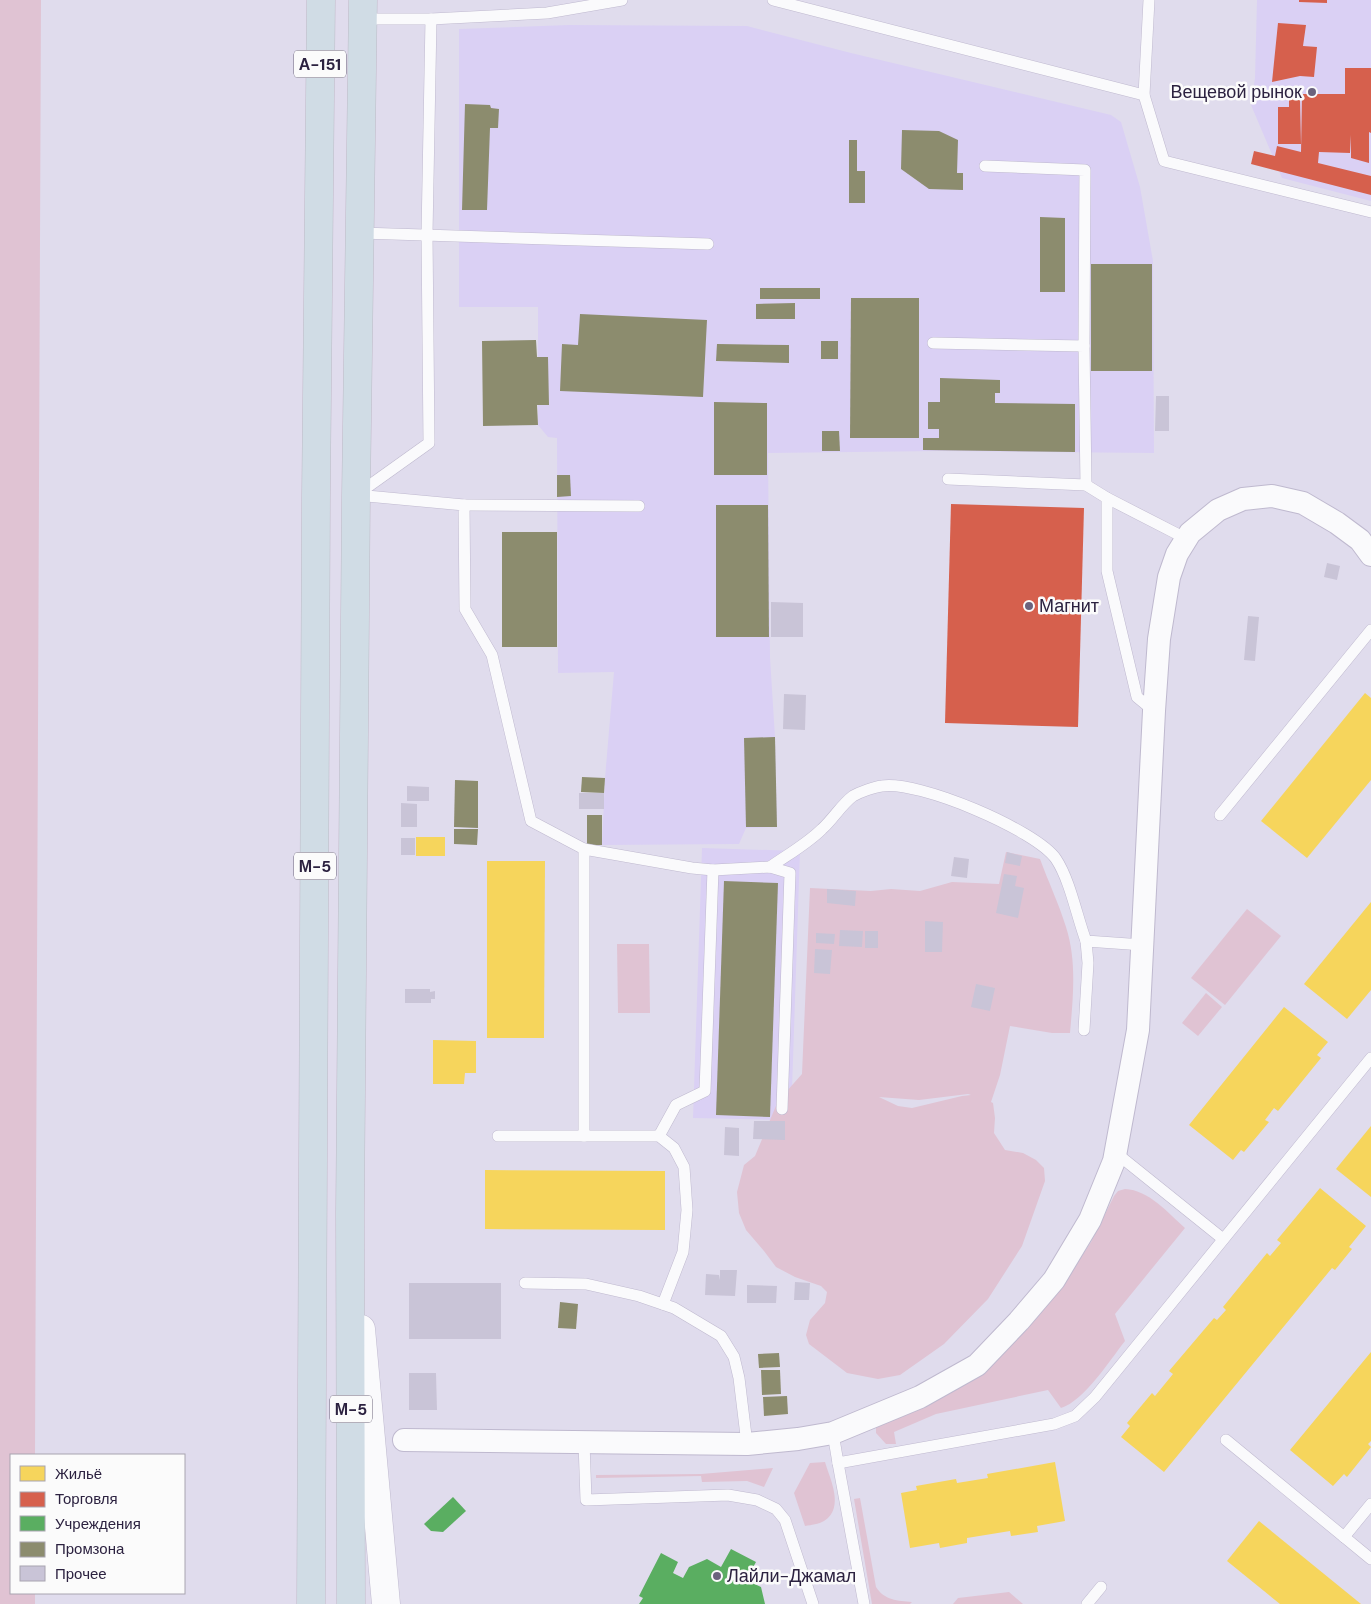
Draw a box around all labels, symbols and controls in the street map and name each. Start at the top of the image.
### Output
road number: А-151 [294,51,346,78]
place label: Вещевой рынок [1170,80,1302,104]
marker: Вещевой рынок [1306,86,1318,98]
place label: Магнит [1039,594,1099,618]
marker: Магнит [1023,600,1035,612]
road number: М-5 [294,852,336,879]
road number: М-5 [330,1396,372,1422]
legend [10,1454,185,1594]
text: Жильё [55,1464,102,1484]
text: Торговля [55,1489,118,1509]
text: Учреждения [55,1514,141,1534]
text: Промзона [55,1539,125,1559]
text: Прочее [55,1564,107,1584]
place label: Лайли-Джамал [727,1564,856,1588]
marker: Лайли-Джамал [711,1570,723,1582]

